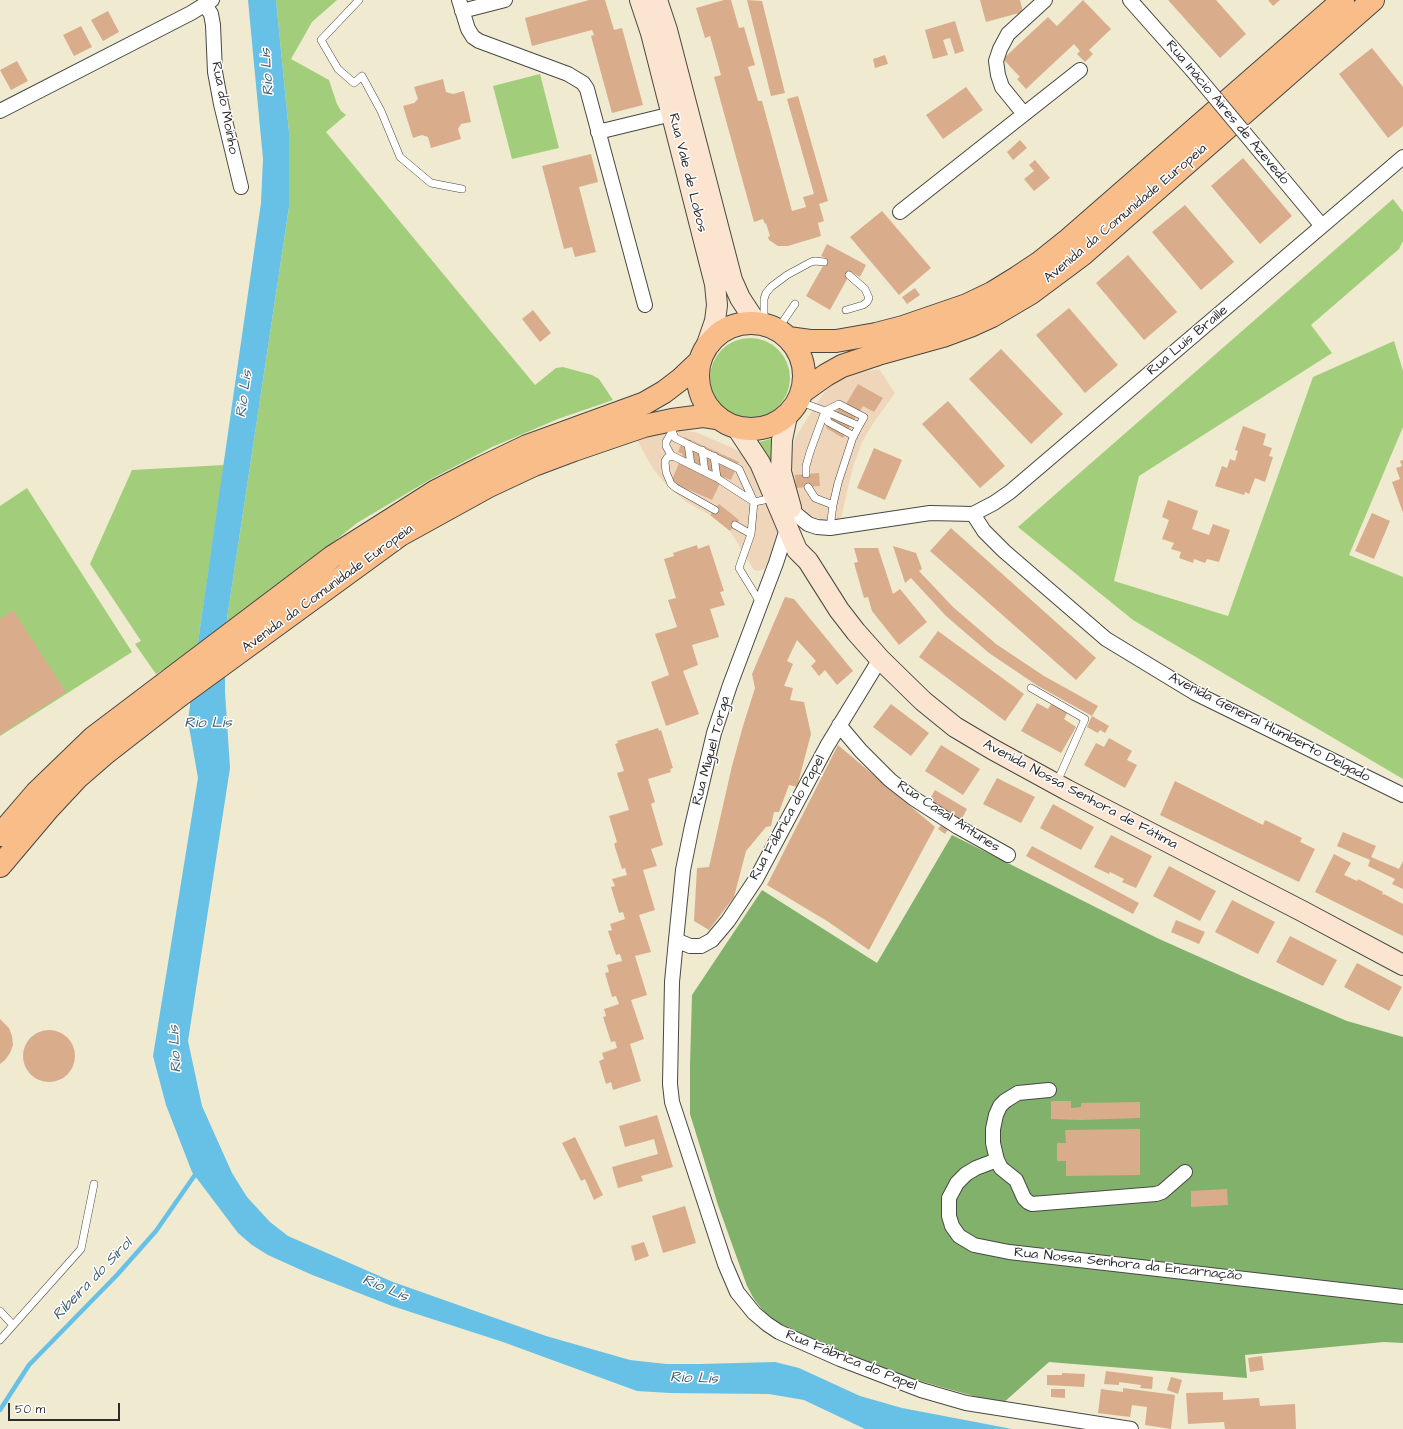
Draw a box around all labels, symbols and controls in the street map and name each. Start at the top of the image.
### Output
street label: Rua Inácio Aires de Azevedo [1162,37,1292,189]
water label: Rio Lis [257,48,279,96]
street label: Rua do Moinho [207,60,241,156]
street label: Rua Vale de Lobos [664,112,710,234]
street label: Avenida da Comunidade Europeia [1041,141,1211,287]
street label: Rua Luís Braille [1144,302,1232,380]
water label: Rio Lis [233,369,257,419]
street label: Avenida da Comunidade Europeia [239,521,417,657]
street label: Avenida General Humberto Delgado [1165,670,1373,786]
street label: Rua Miguel Torga [689,695,735,807]
water label: Rio Lis [184,715,232,733]
street label: Avenida Nossa Senhora de Fátima [980,736,1180,854]
street label: Rua Fábrica do Papel [747,753,829,883]
street label: Rua Casal Antunes [893,778,1003,856]
water label: Rio Lis [166,1025,186,1073]
water label: Ribeira do Sirol [49,1235,137,1325]
street label: Rua Nossa Senhora da Encarnação [1013,1245,1243,1285]
water label: Rio Lis [360,1271,410,1307]
street label: Rua Fábrica do Papel [783,1327,919,1395]
water label: Rio Lis [670,1369,718,1389]
scale bar [10,1395,122,1421]
text: 50 m [15,1401,45,1418]

